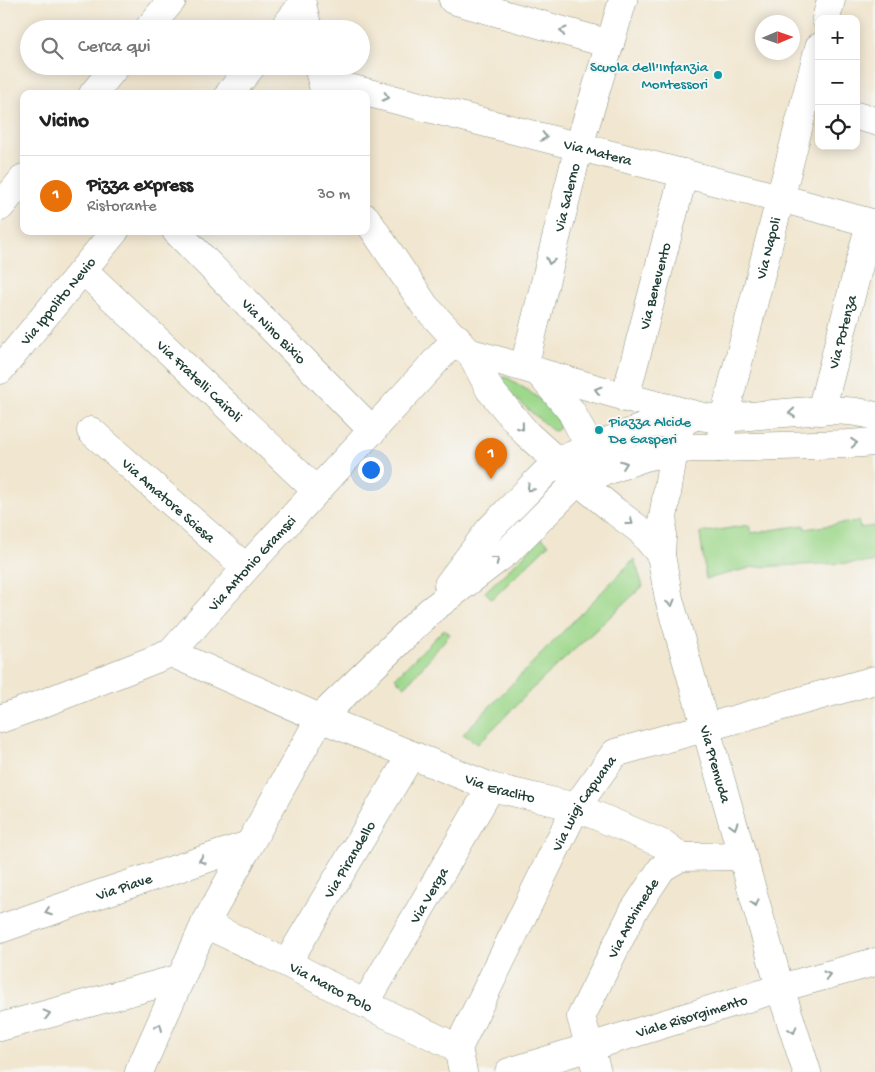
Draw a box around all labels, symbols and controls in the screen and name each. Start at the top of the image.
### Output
north arrow [755,15,800,60]
map controls [815,15,860,150]
button: + [815,15,860,60]
search box [20,20,370,75]
one-way arrow [559,26,568,37]
icon: search [38,34,66,62]
text: Cerca qui [78,36,151,59]
place label: Scuola dell'Infanzia Montessori [590,59,709,94]
button: − [815,60,860,105]
marker: Scuola dell'Infanzia Montessori [712,69,724,81]
one-way arrow [382,91,391,102]
button: locate [815,105,860,150]
text: Vicino [40,110,89,135]
one-way arrow [539,131,548,142]
street label: Via Matera [561,136,634,171]
street label: Via Salerno [551,161,585,235]
text: Pizza express [87,175,193,198]
text: 1 [53,186,59,205]
text: 30 m [317,186,350,205]
text: Ristorante [87,198,157,217]
street label: Via Napoli [753,215,786,282]
street label: Via Benevento [636,241,676,333]
street label: Via Ippolito Nevio [17,254,101,350]
one-way arrow [545,257,556,266]
street label: Via Potenza [825,293,862,372]
street label: Via Nino Bixio [236,295,309,369]
street label: Via Fratelli Cairoli [151,336,245,427]
one-way arrow [594,386,603,396]
one-way arrow [788,407,796,418]
place label: Piazza Alcide De Gasperi [608,414,691,449]
one-way arrow [515,422,524,431]
marker: Piazza Alcide De Gasperi [593,424,605,436]
pin: 1 [475,438,507,479]
one-way arrow [850,438,858,449]
street label: Via Amatore Sciesa [116,455,219,548]
your location [358,457,384,483]
one-way arrow [619,460,628,470]
one-way arrow [527,483,536,492]
street label: Via Antonio Gramsci [204,513,301,617]
one-way arrow [624,516,634,525]
one-way arrow [490,557,500,566]
one-way arrow [665,598,676,607]
street label: Via Premuda [694,723,734,806]
street label: Via Luigi Capuana [548,752,622,855]
street label: Via Eraclito [461,770,537,808]
street label: Via Pirandello [320,818,381,903]
one-way arrow [728,822,738,830]
one-way arrow [198,855,207,865]
street label: Via Verga [406,864,454,928]
street label: Via Piave [93,870,155,906]
street label: Via Archimede [604,875,664,963]
one-way arrow [750,898,760,906]
one-way arrow [44,906,53,916]
street label: Via Marco Polo [285,958,375,1017]
one-way arrow [822,970,831,981]
street label: Viale Risorgimento [633,992,750,1043]
one-way arrow [43,1009,52,1020]
one-way arrow [152,1023,163,1032]
one-way arrow [788,1025,798,1034]

